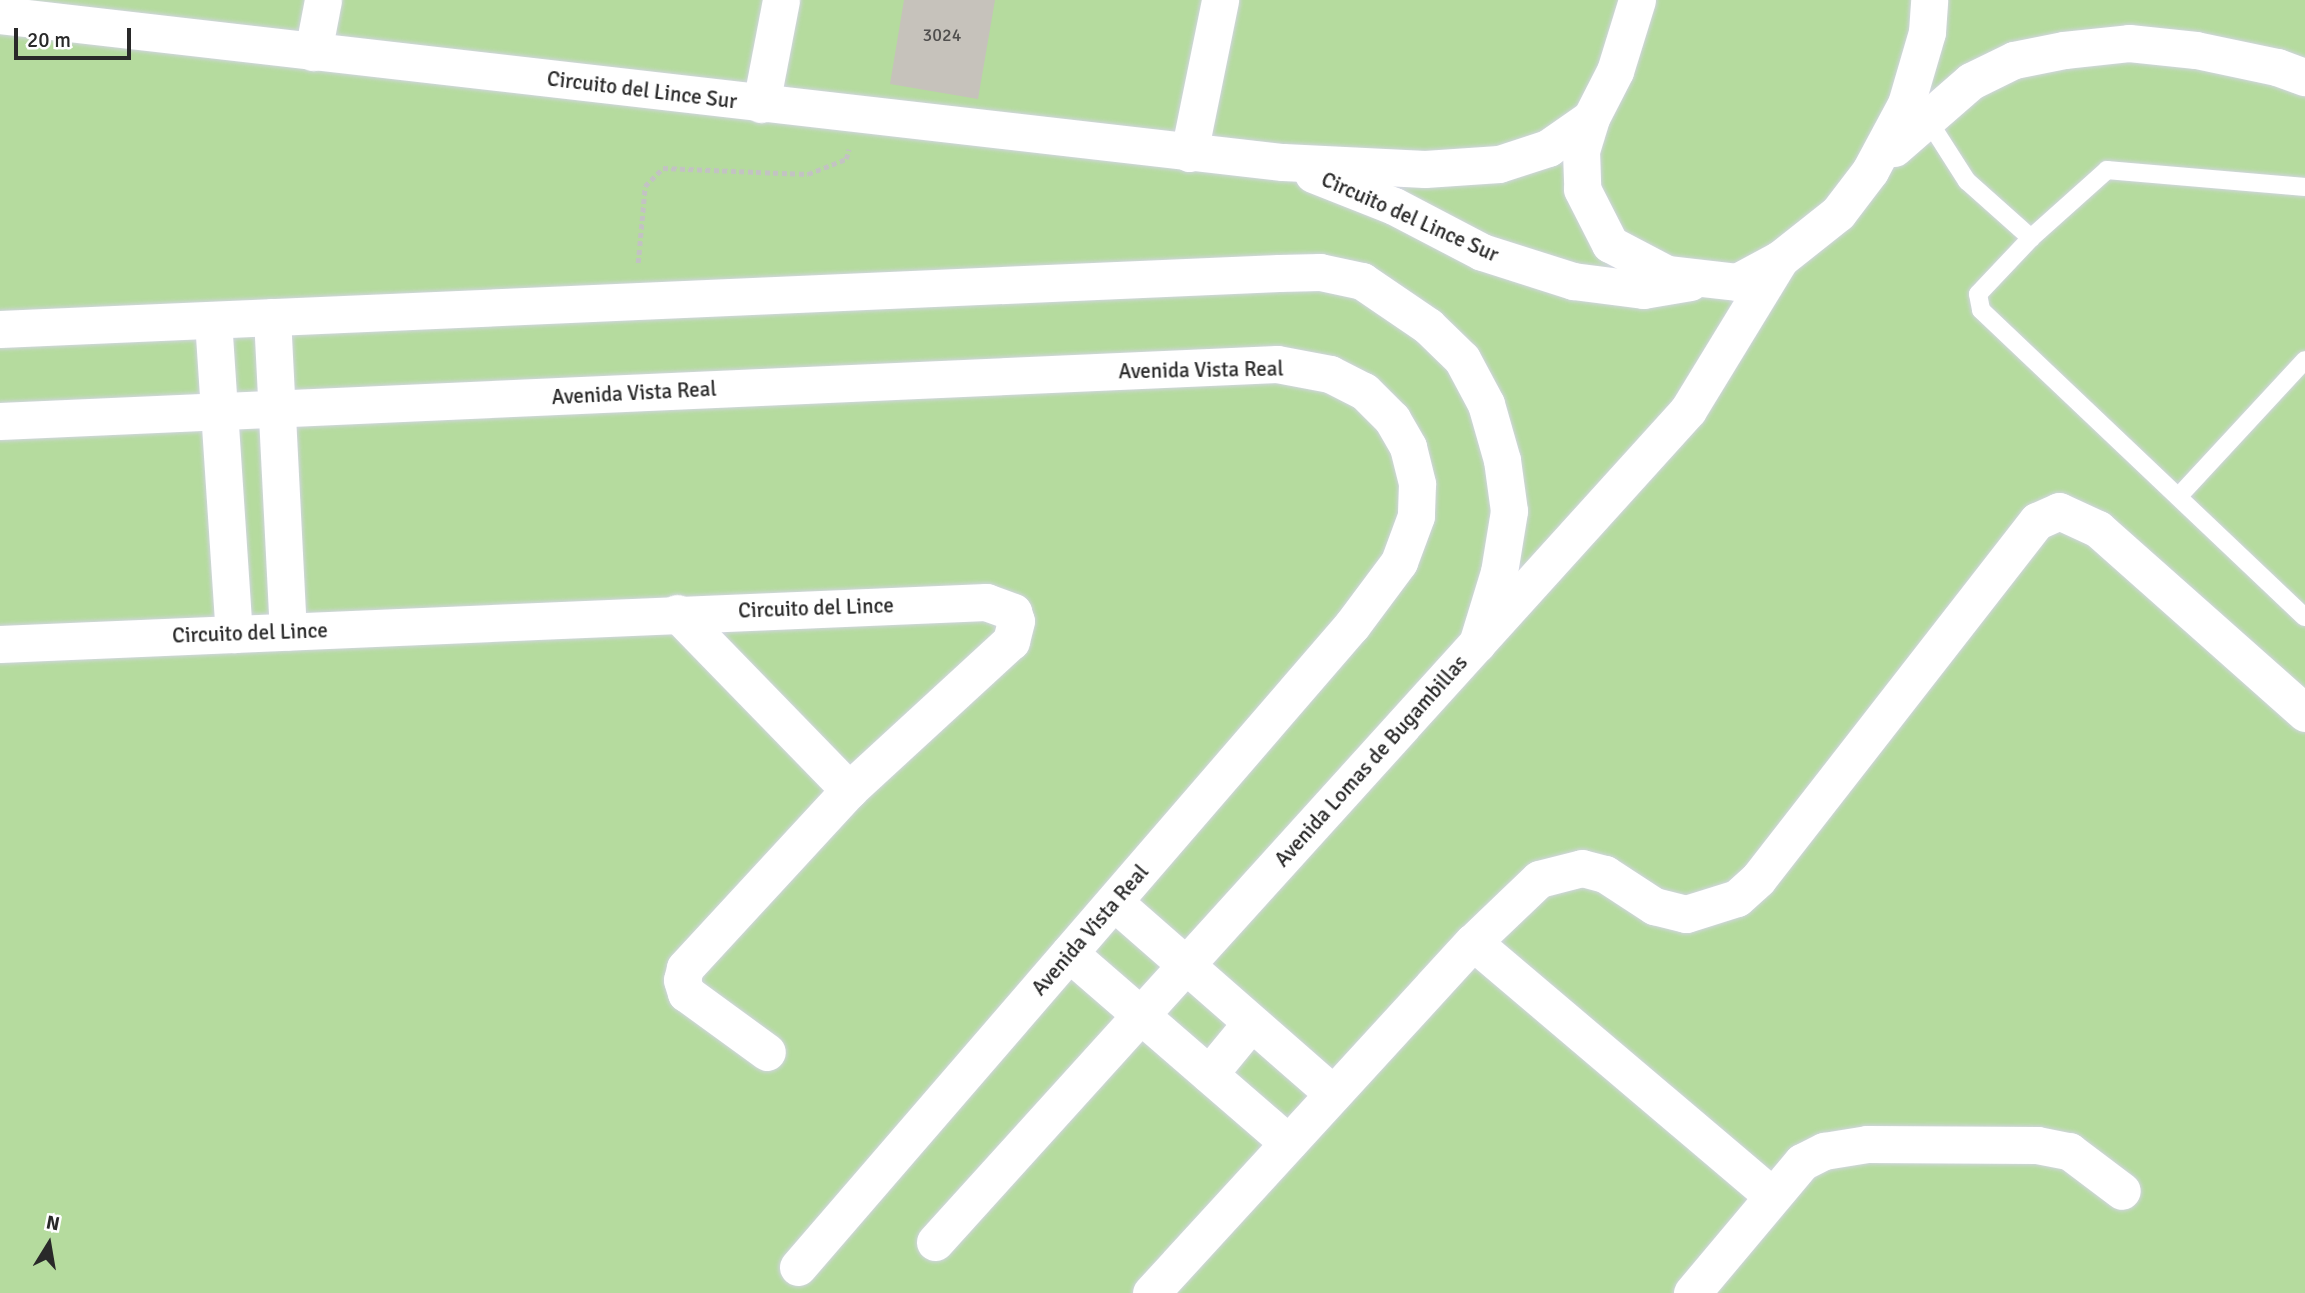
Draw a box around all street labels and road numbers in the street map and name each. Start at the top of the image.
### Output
street label: Circuito del Lince Sur [546,66,738,114]
street label: Circuito del Lince Sur [1318,167,1502,267]
street label: Avenida Vista Real [1118,356,1284,384]
street label: Avenida Vista Real [551,376,717,410]
street label: Circuito del Lince [738,593,894,623]
street label: Circuito del Lince [172,618,328,648]
street label: Avenida Lomas de Bugambillas [1269,650,1473,872]
street label: Avenida Vista Real [1026,859,1154,1001]

